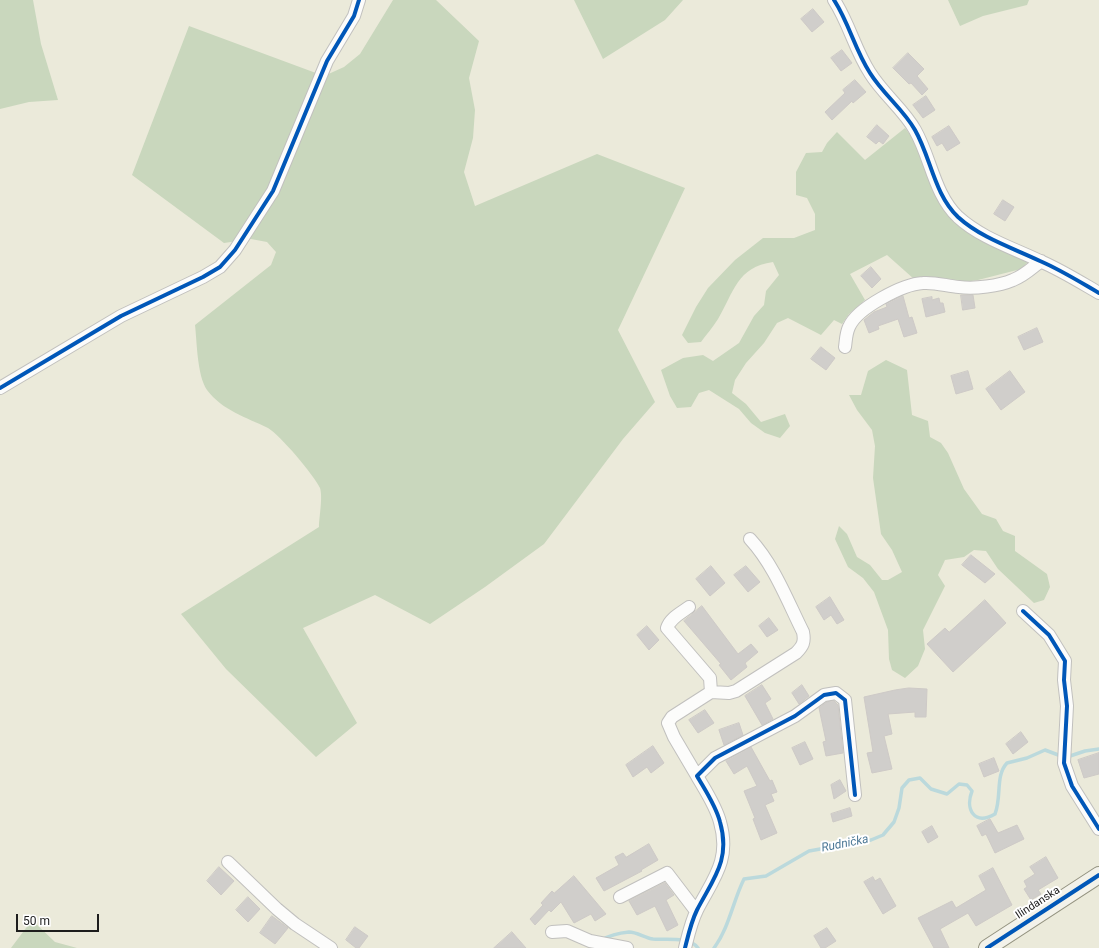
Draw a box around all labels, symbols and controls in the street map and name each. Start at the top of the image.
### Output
water label: Rudnička [820,832,870,856]
street label: Ilindanska [1013,884,1063,922]
scale bar [18,906,101,932]
text: 50 m [23,914,50,928]

